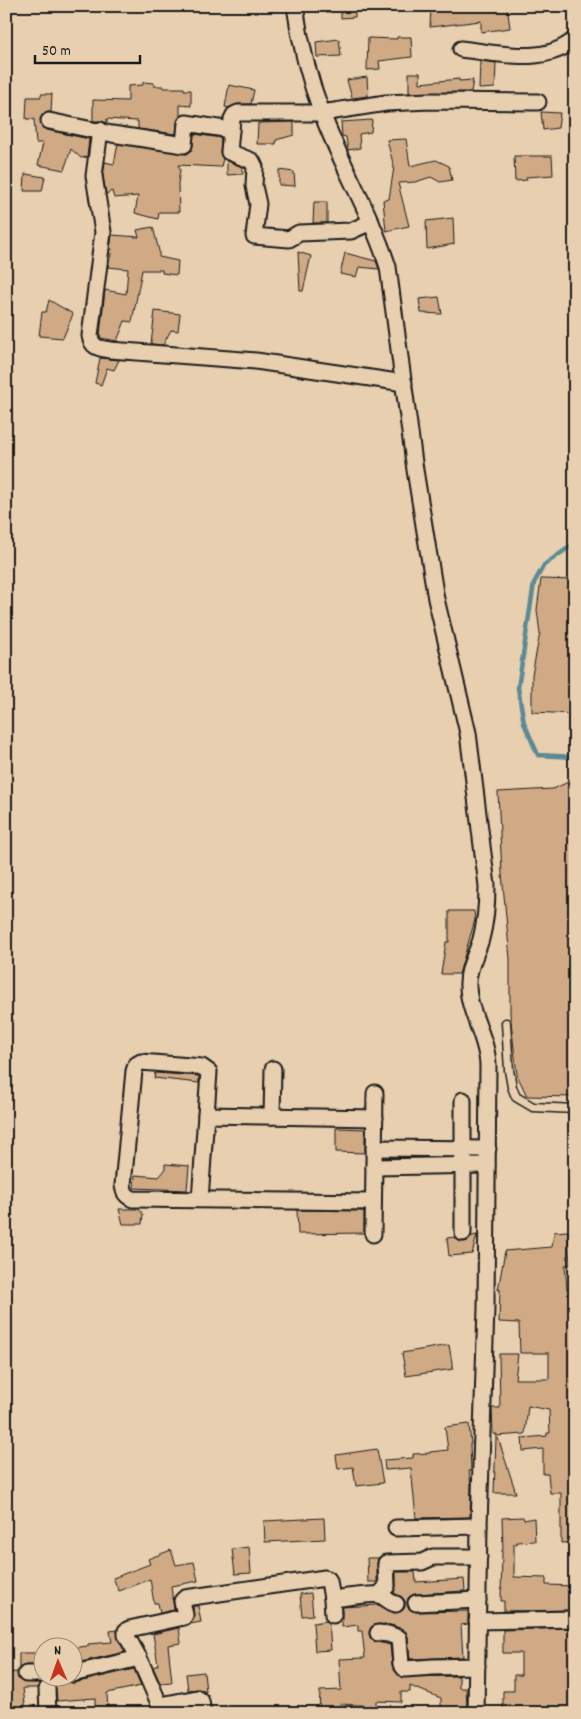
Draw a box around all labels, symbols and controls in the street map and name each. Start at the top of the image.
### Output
scale bar [35,32,140,64]
text: 50 m [42,41,71,63]
north arrow [32,1636,82,1686]
text: N [54,1641,62,1661]

